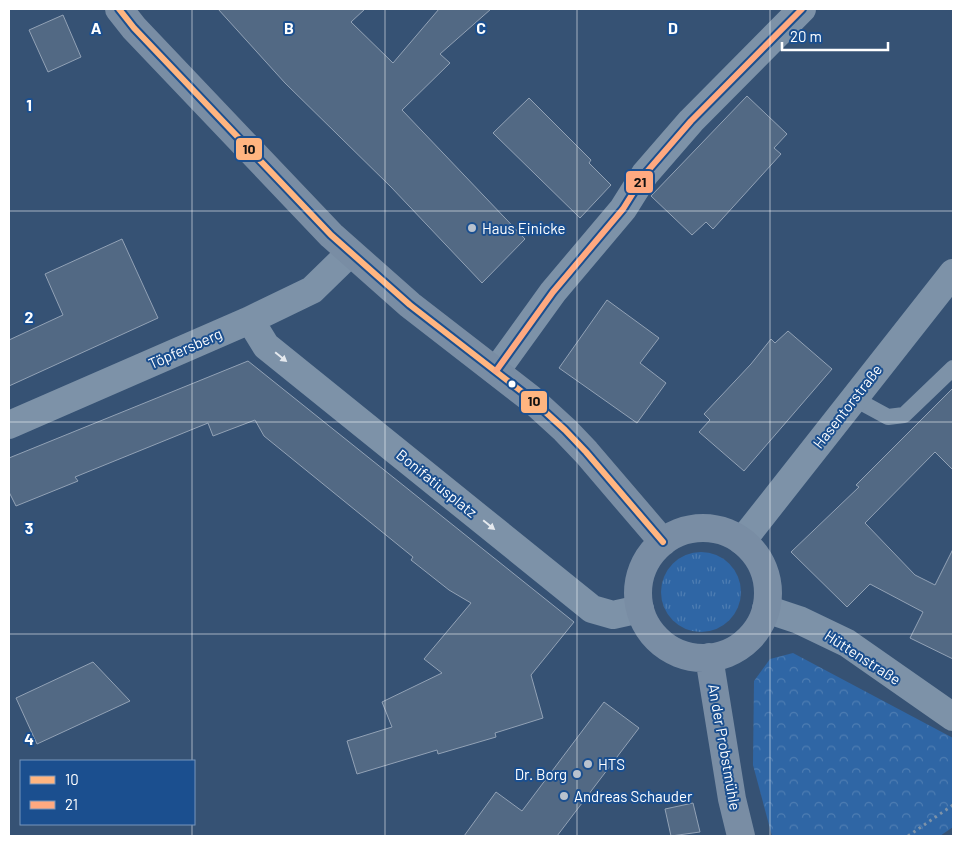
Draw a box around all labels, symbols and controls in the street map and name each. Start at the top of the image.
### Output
text: A [91,18,102,37]
text: B [284,18,294,37]
text: C [476,18,486,37]
text: D [668,18,678,37]
scale bar [782,20,888,52]
text: 20 m [790,27,822,45]
text: 1 [26,95,32,114]
line badge: 10 [235,137,263,161]
text: 10 [243,140,255,157]
line badge: 21 [625,170,654,194]
text: 21 [634,173,646,190]
place label: Haus Einicke [482,219,566,237]
marker: Haus Einicke [466,222,478,234]
text: 2 [25,307,34,326]
street label: Töpfersberg [146,324,224,372]
one-way arrow [274,351,286,363]
street label: Hasentorstraße [809,360,885,452]
unlabelled marker [507,379,517,389]
line badge: 10 [520,390,548,414]
text: 10 [528,392,540,409]
street label: Bonifatiusplatz [393,445,481,521]
text: 3 [25,518,33,537]
one-way arrow [482,520,495,531]
street label: Hüttenstraße [822,626,904,688]
street label: An der Probstmühle [705,682,745,812]
text: 4 [24,729,34,748]
place label: HTS [598,755,625,773]
marker: HTS [582,758,594,770]
legend [20,760,195,825]
place label: Dr. Borg [515,765,567,783]
marker: Dr. Borg [571,768,583,780]
text: 10 [65,770,79,788]
place label: Andreas Schauder [574,787,693,805]
marker: Andreas Schauder [558,790,570,802]
text: 21 [65,795,78,813]

